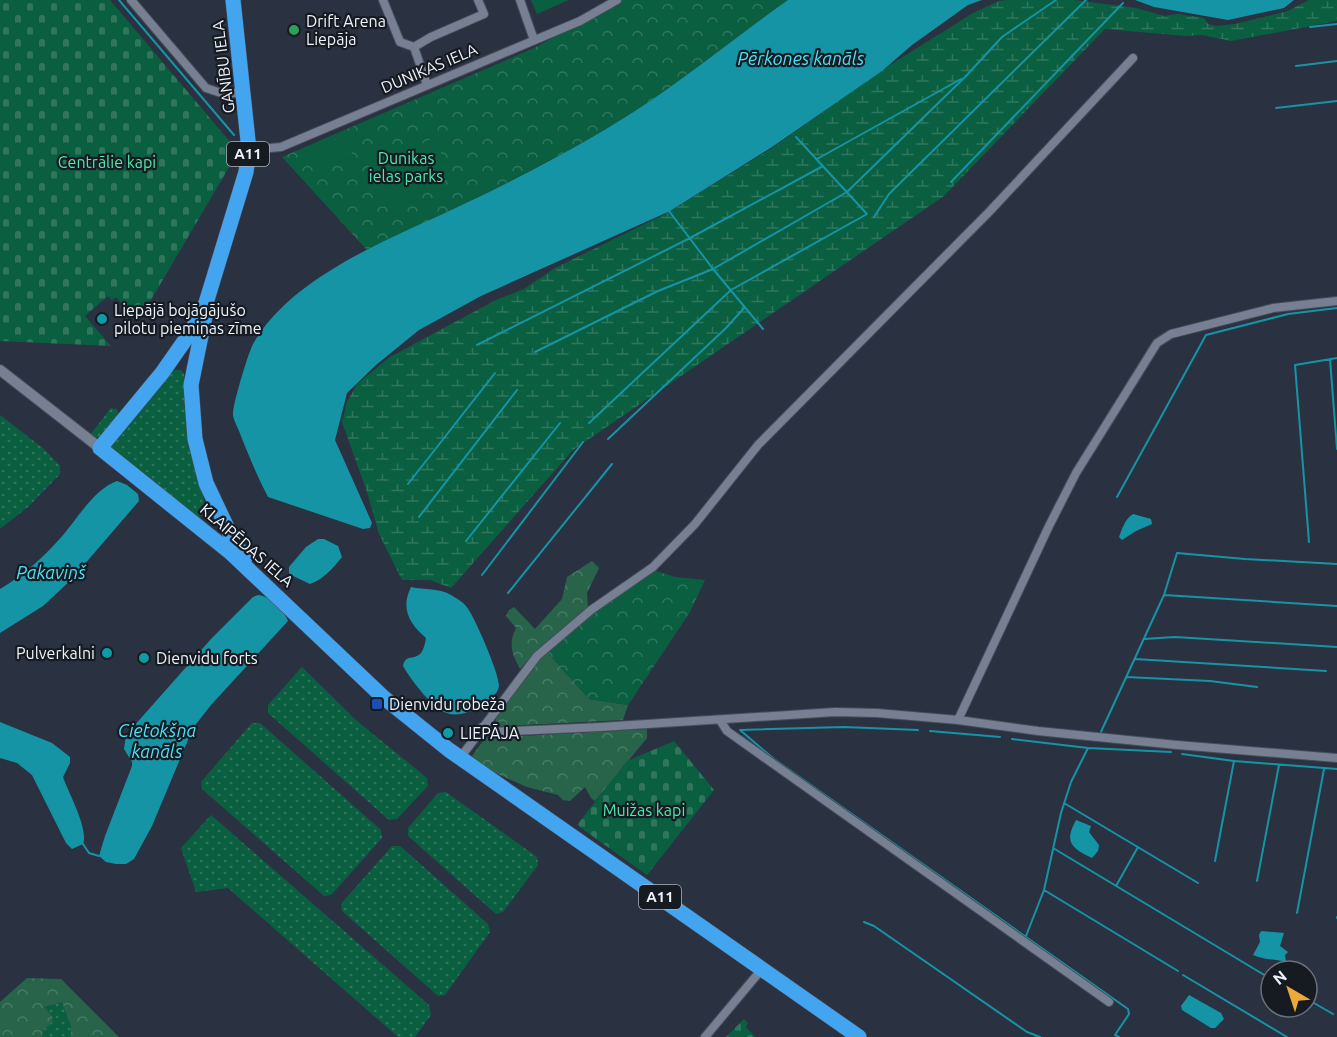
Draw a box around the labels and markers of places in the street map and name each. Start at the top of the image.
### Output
place label: Drift Arena Liepāja [306,12,386,48]
marker: Drift Arena Liepāja [287,23,301,37]
place label: Liepājā bojāgājušo pilotu piemiņas zīme [114,301,262,337]
marker: Liepājā bojāgājušo pilotu piemiņas zīme [95,312,109,326]
place label: Pulverkalni [16,644,95,662]
marker: Pulverkalni [100,646,114,660]
place label: Dienvidu forts [156,649,258,667]
marker: Dienvidu forts [137,651,151,665]
place label: Dienvidu robeža [389,695,505,713]
marker: Dienvidu robeža [370,697,384,711]
place label: LIEPĀJA [460,724,520,742]
marker: LIEPĀJA [441,726,455,740]

